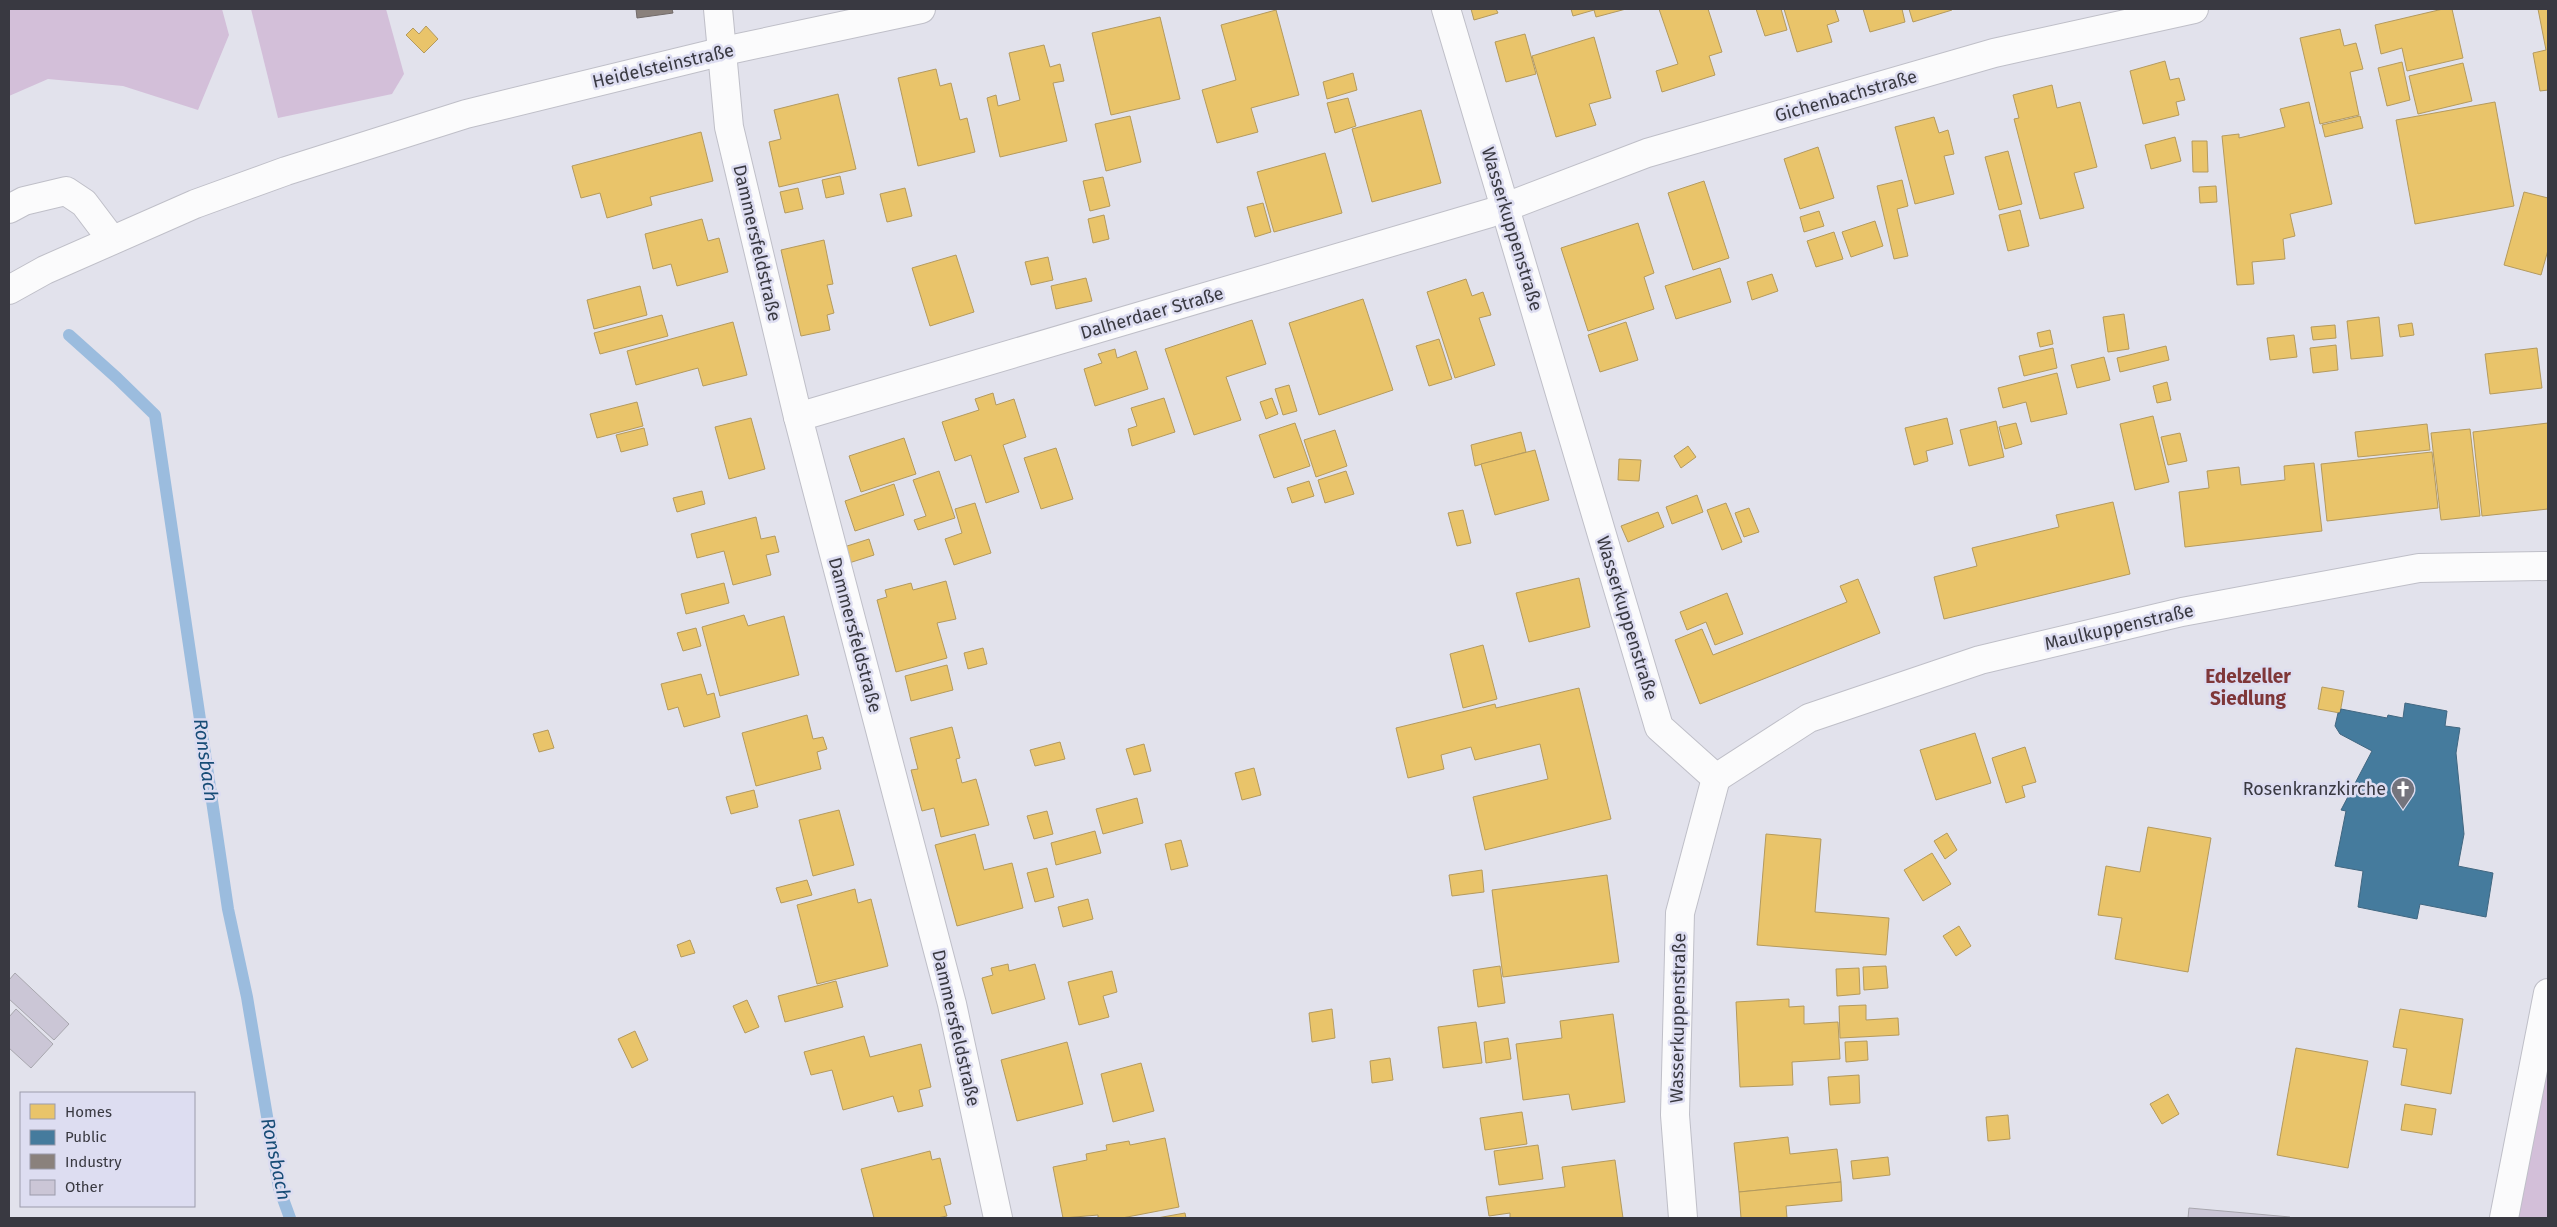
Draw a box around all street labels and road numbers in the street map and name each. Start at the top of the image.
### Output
street label: Heidelsteinstraße [590,39,736,93]
street label: Gichenbachstraße [1772,65,1920,127]
street label: Wasserkuppenstraße [1477,144,1547,314]
street label: Dammersfeldstraße [728,163,786,323]
street label: Dalherdaer Straße [1078,282,1226,344]
street label: Wasserkuppenstraße [1592,533,1662,703]
street label: Dammersfeldstraße [824,555,886,715]
street label: Maulkuppenstraße [2042,599,2196,655]
street label: Wasserkuppenstraße [1666,933,1690,1103]
street label: Dammersfeldstraße [927,948,985,1108]

